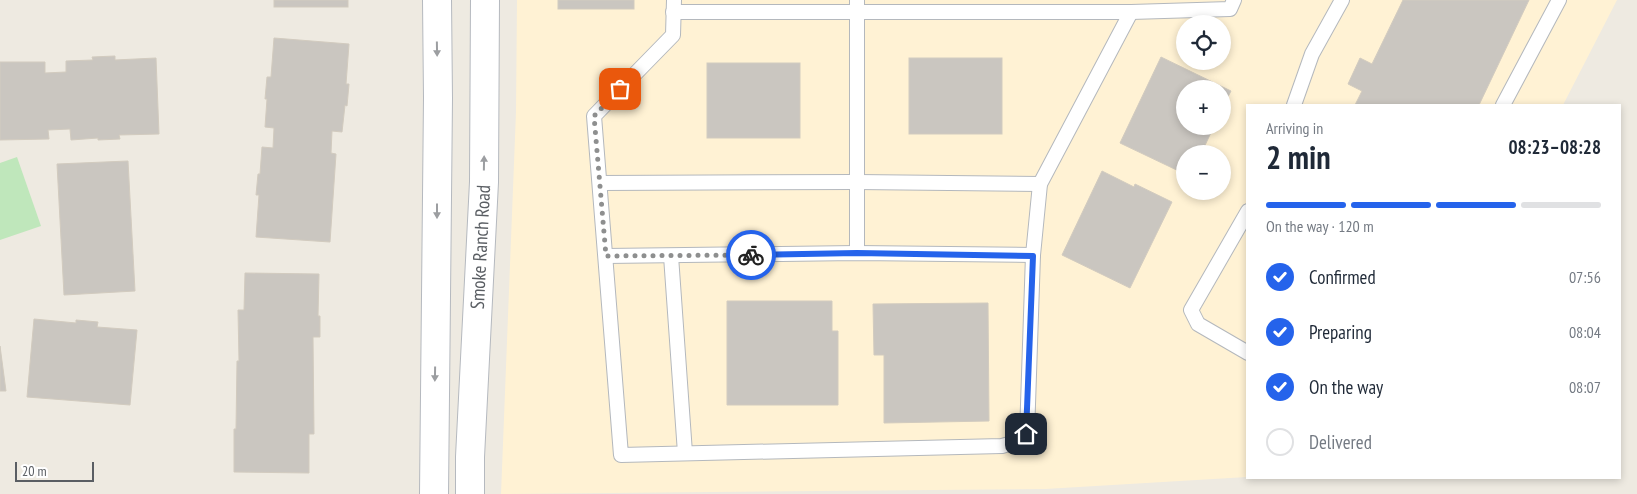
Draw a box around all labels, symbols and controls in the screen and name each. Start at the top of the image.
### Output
map controls [1176,15,1231,200]
button: locate [1176,15,1231,70]
one-way arrow [433,41,441,57]
pin [599,68,641,110]
icon: bag [606,75,634,103]
button: + [1176,80,1231,135]
text: Arriving in [1266,118,1323,138]
text: 08:23–08:28 [1508,135,1601,159]
text: 2 min [1266,136,1331,178]
button: − [1176,145,1231,200]
one-way arrow [480,155,488,171]
street label: Smoke Ranch Road [465,184,495,310]
one-way arrow [433,203,441,219]
text: On the way · 120 m [1266,216,1374,236]
courier [726,230,776,280]
icon: bike [737,241,765,269]
icon: check [1266,263,1294,291]
text: Confirmed [1309,265,1376,289]
text: 07:56 [1569,267,1601,287]
icon: check [1266,318,1294,346]
text: Preparing [1309,320,1372,344]
text: 08:04 [1569,322,1601,342]
one-way arrow [431,366,439,382]
icon: check [1266,373,1294,401]
text: On the way [1309,375,1383,399]
text: 08:07 [1569,377,1601,397]
pin [1005,413,1047,455]
icon: home [1012,420,1040,448]
text: Delivered [1309,430,1372,454]
scale bar [15,459,94,482]
text: 20 m [22,462,47,480]

